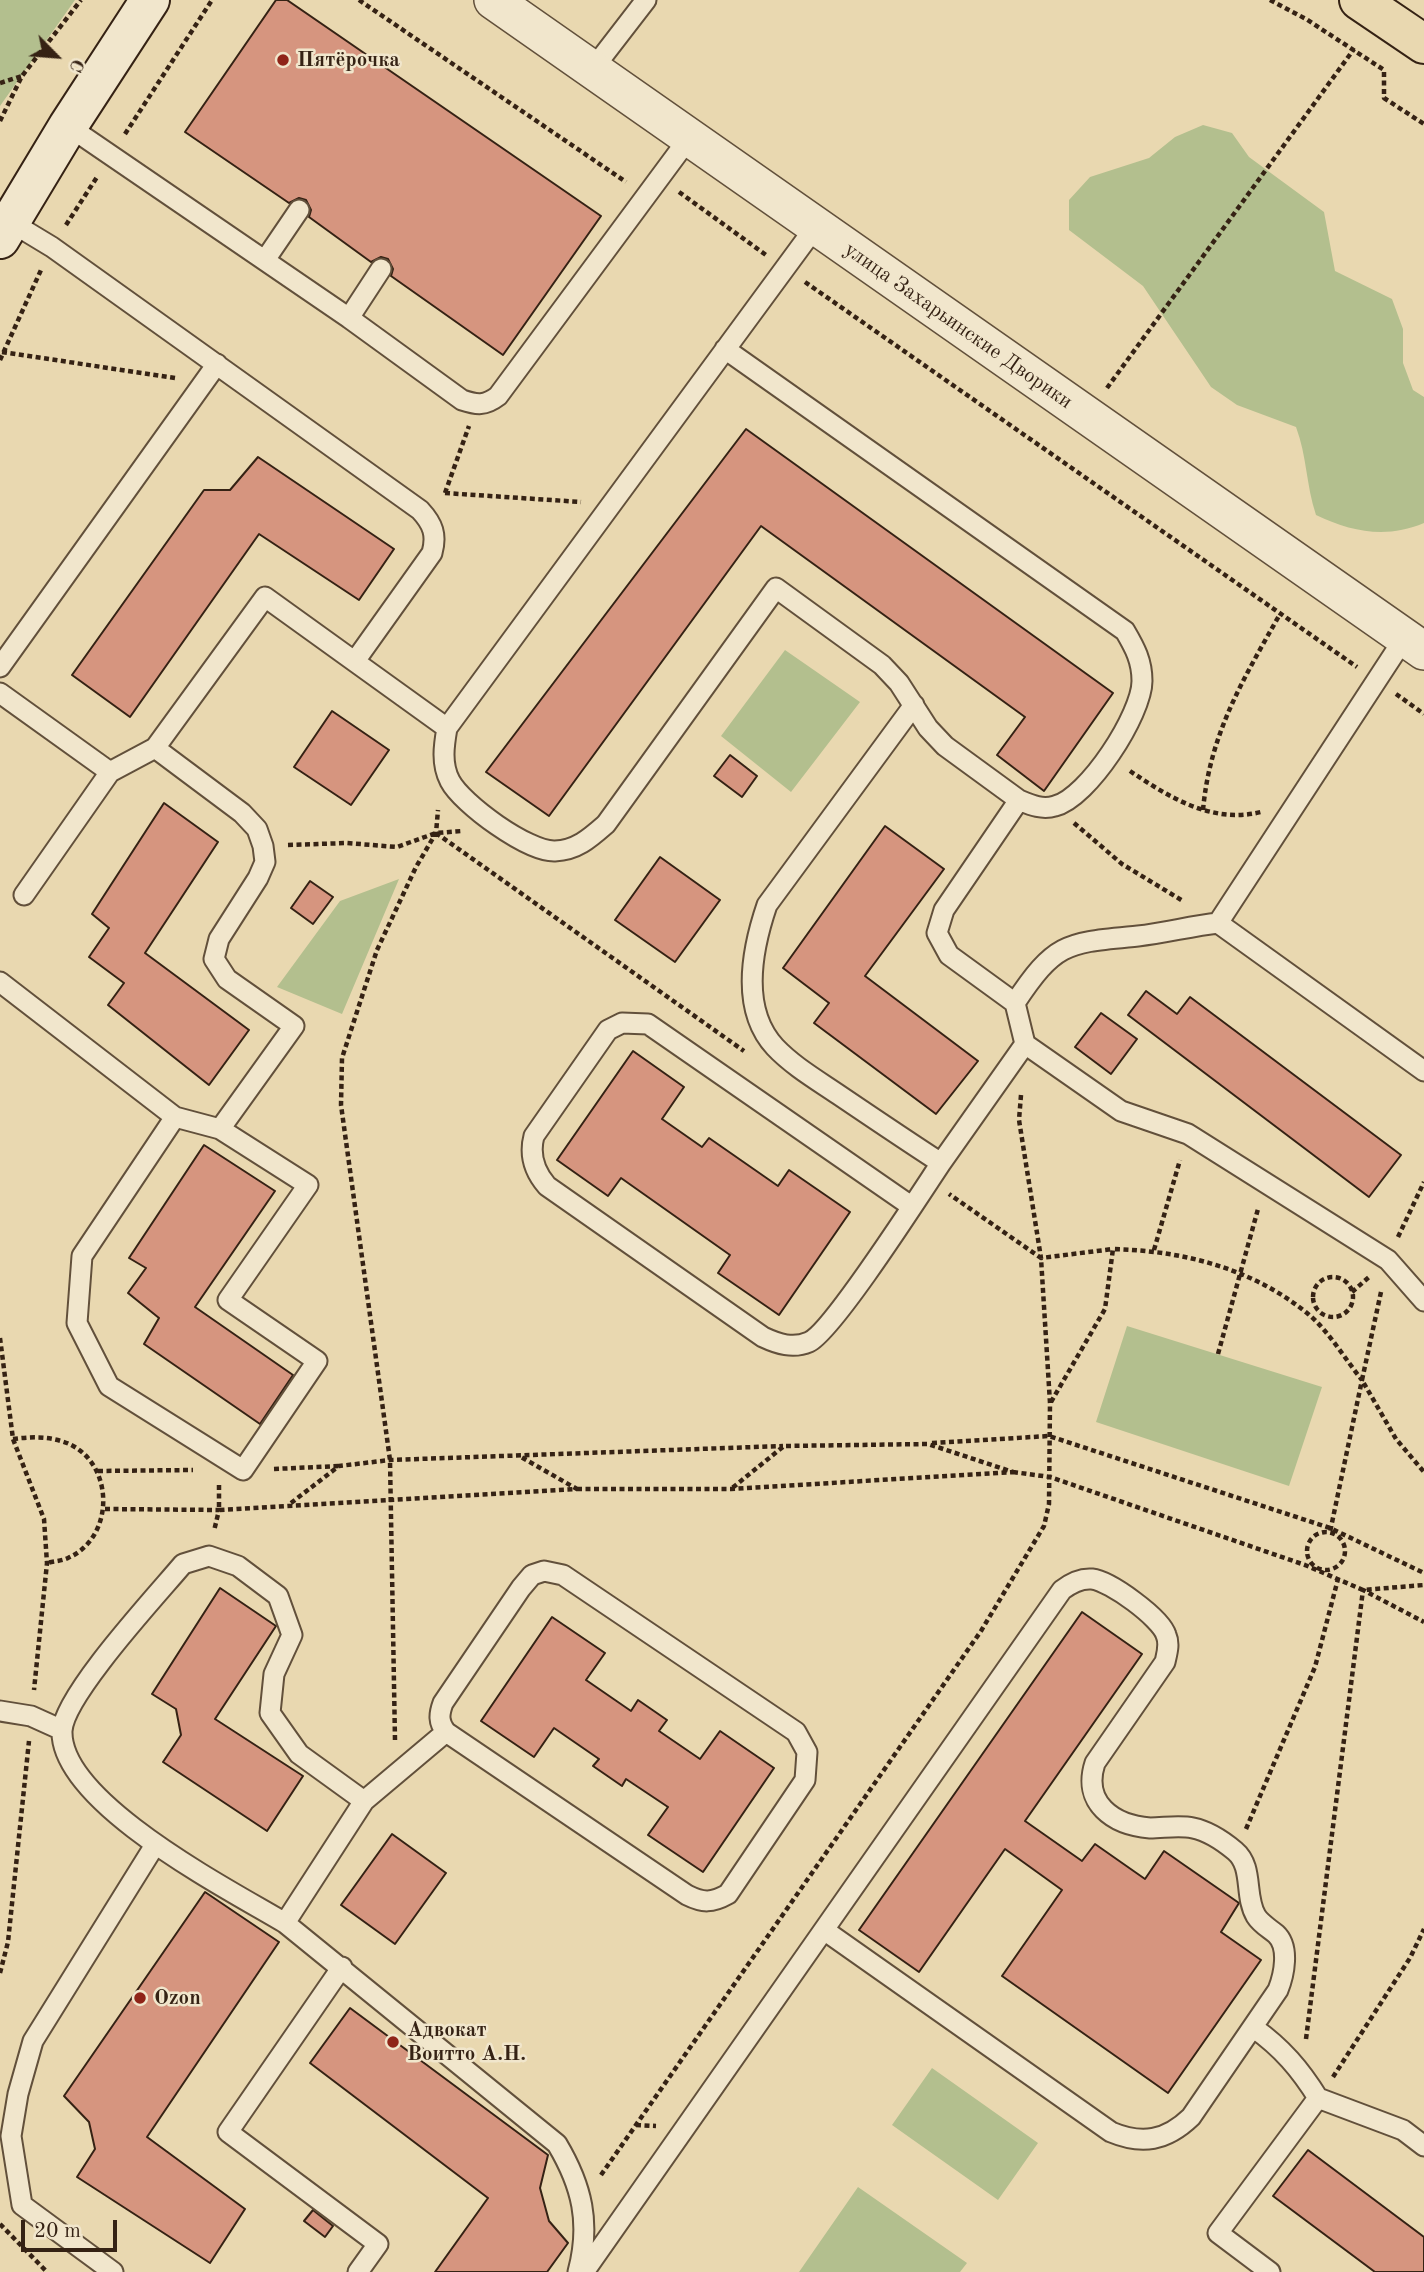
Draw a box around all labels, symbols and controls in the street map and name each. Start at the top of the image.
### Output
north arrow [21,21,91,91]
place label: Пятёрочка [297,47,400,73]
marker: Пятёрочка [275,52,291,68]
text: С [64,55,87,75]
street label: улица Захарьинские Дворики [839,237,1077,415]
place label: Ozon [154,1985,201,2011]
marker: Ozon [132,1990,148,2006]
place label: Адвокат Воитто А.Н. [407,2017,526,2067]
marker: Адвокат Воитто А.Н. [385,2034,401,2050]
scale bar [24,2206,121,2250]
text: 20 m [34,2221,81,2242]

